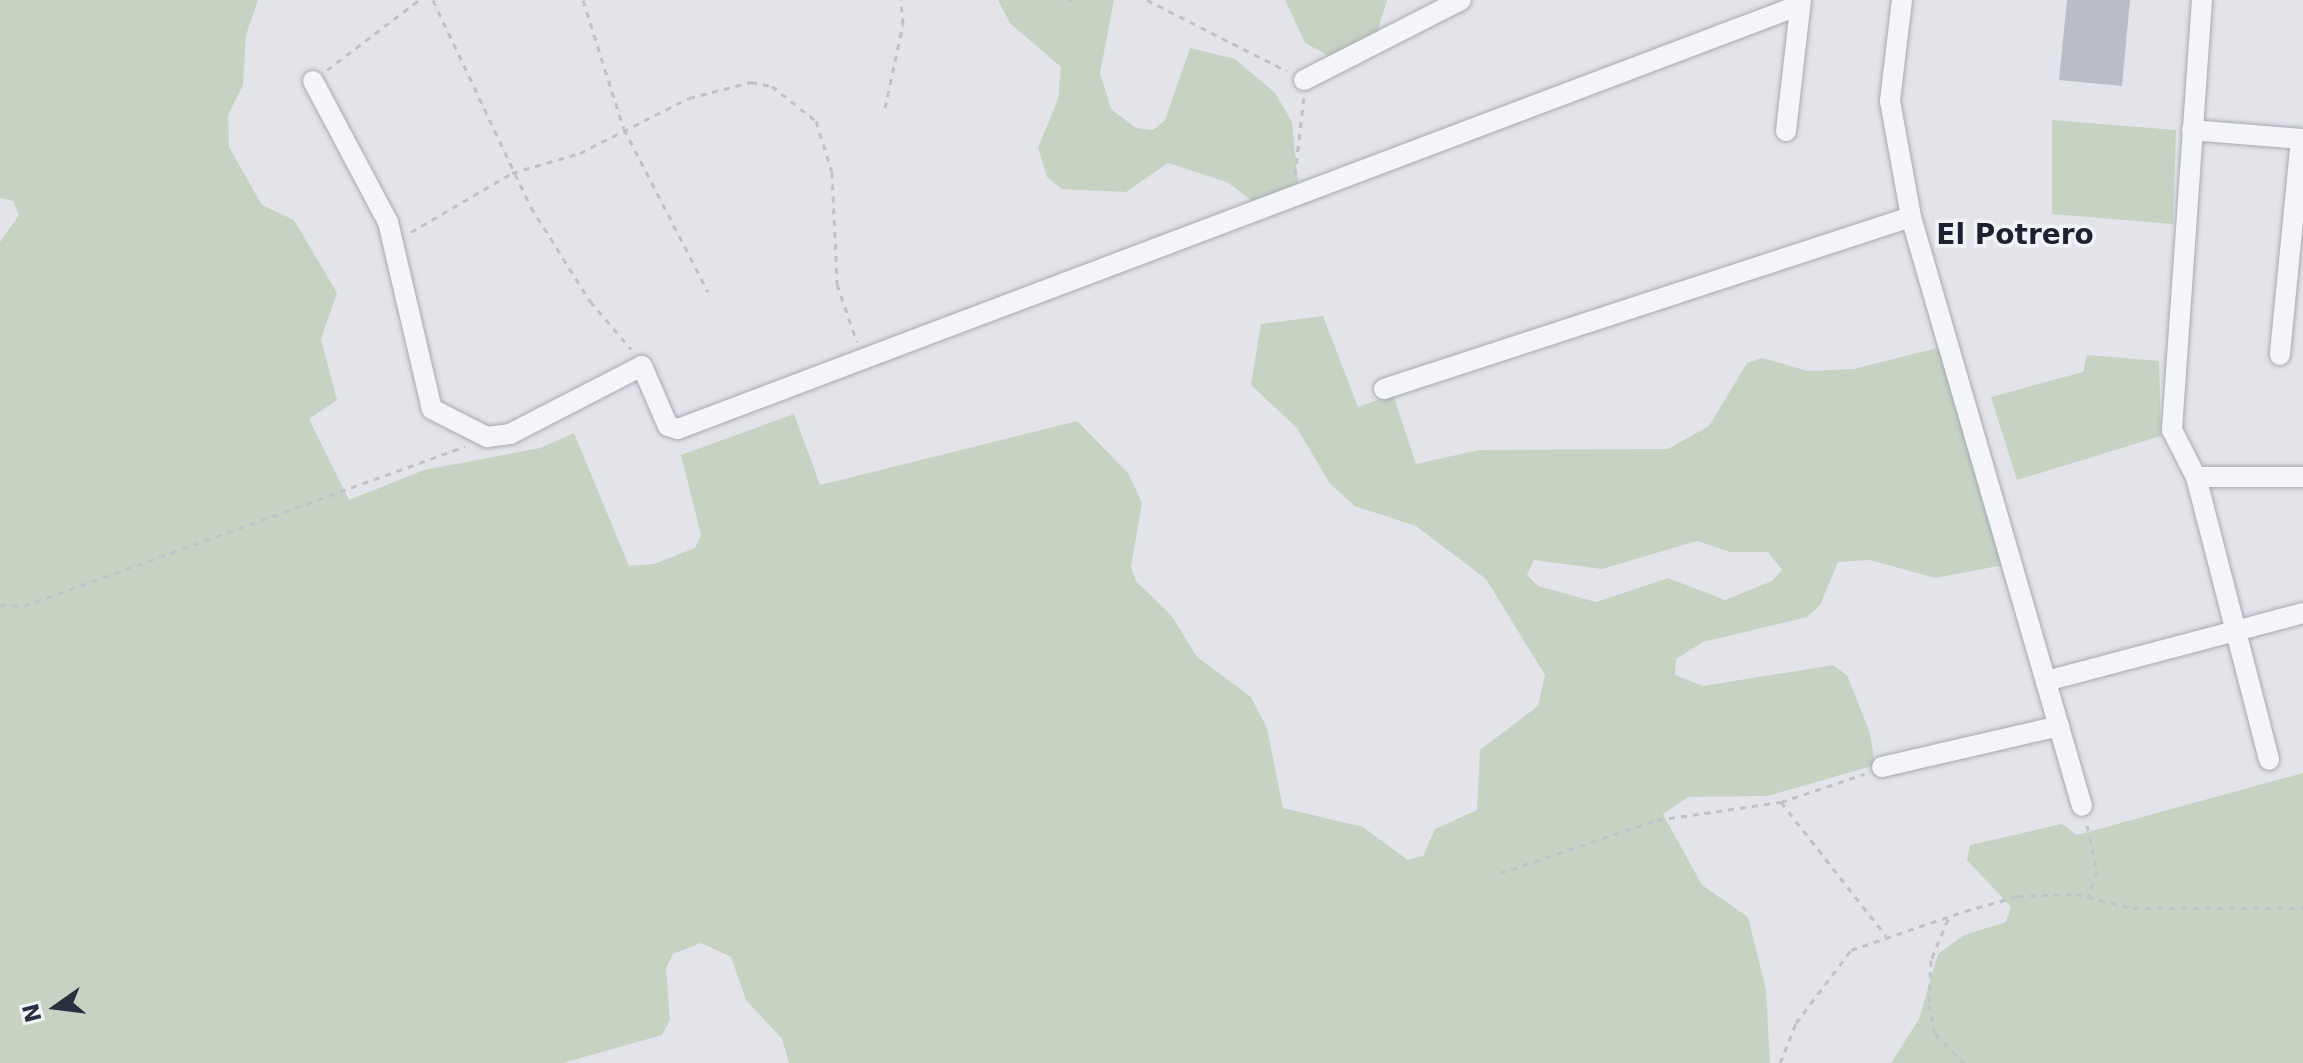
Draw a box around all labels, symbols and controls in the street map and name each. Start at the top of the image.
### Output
district label: El Potrero [1936,218,2094,252]
north arrow [16,967,96,1047]
text: N [18,1001,47,1025]

